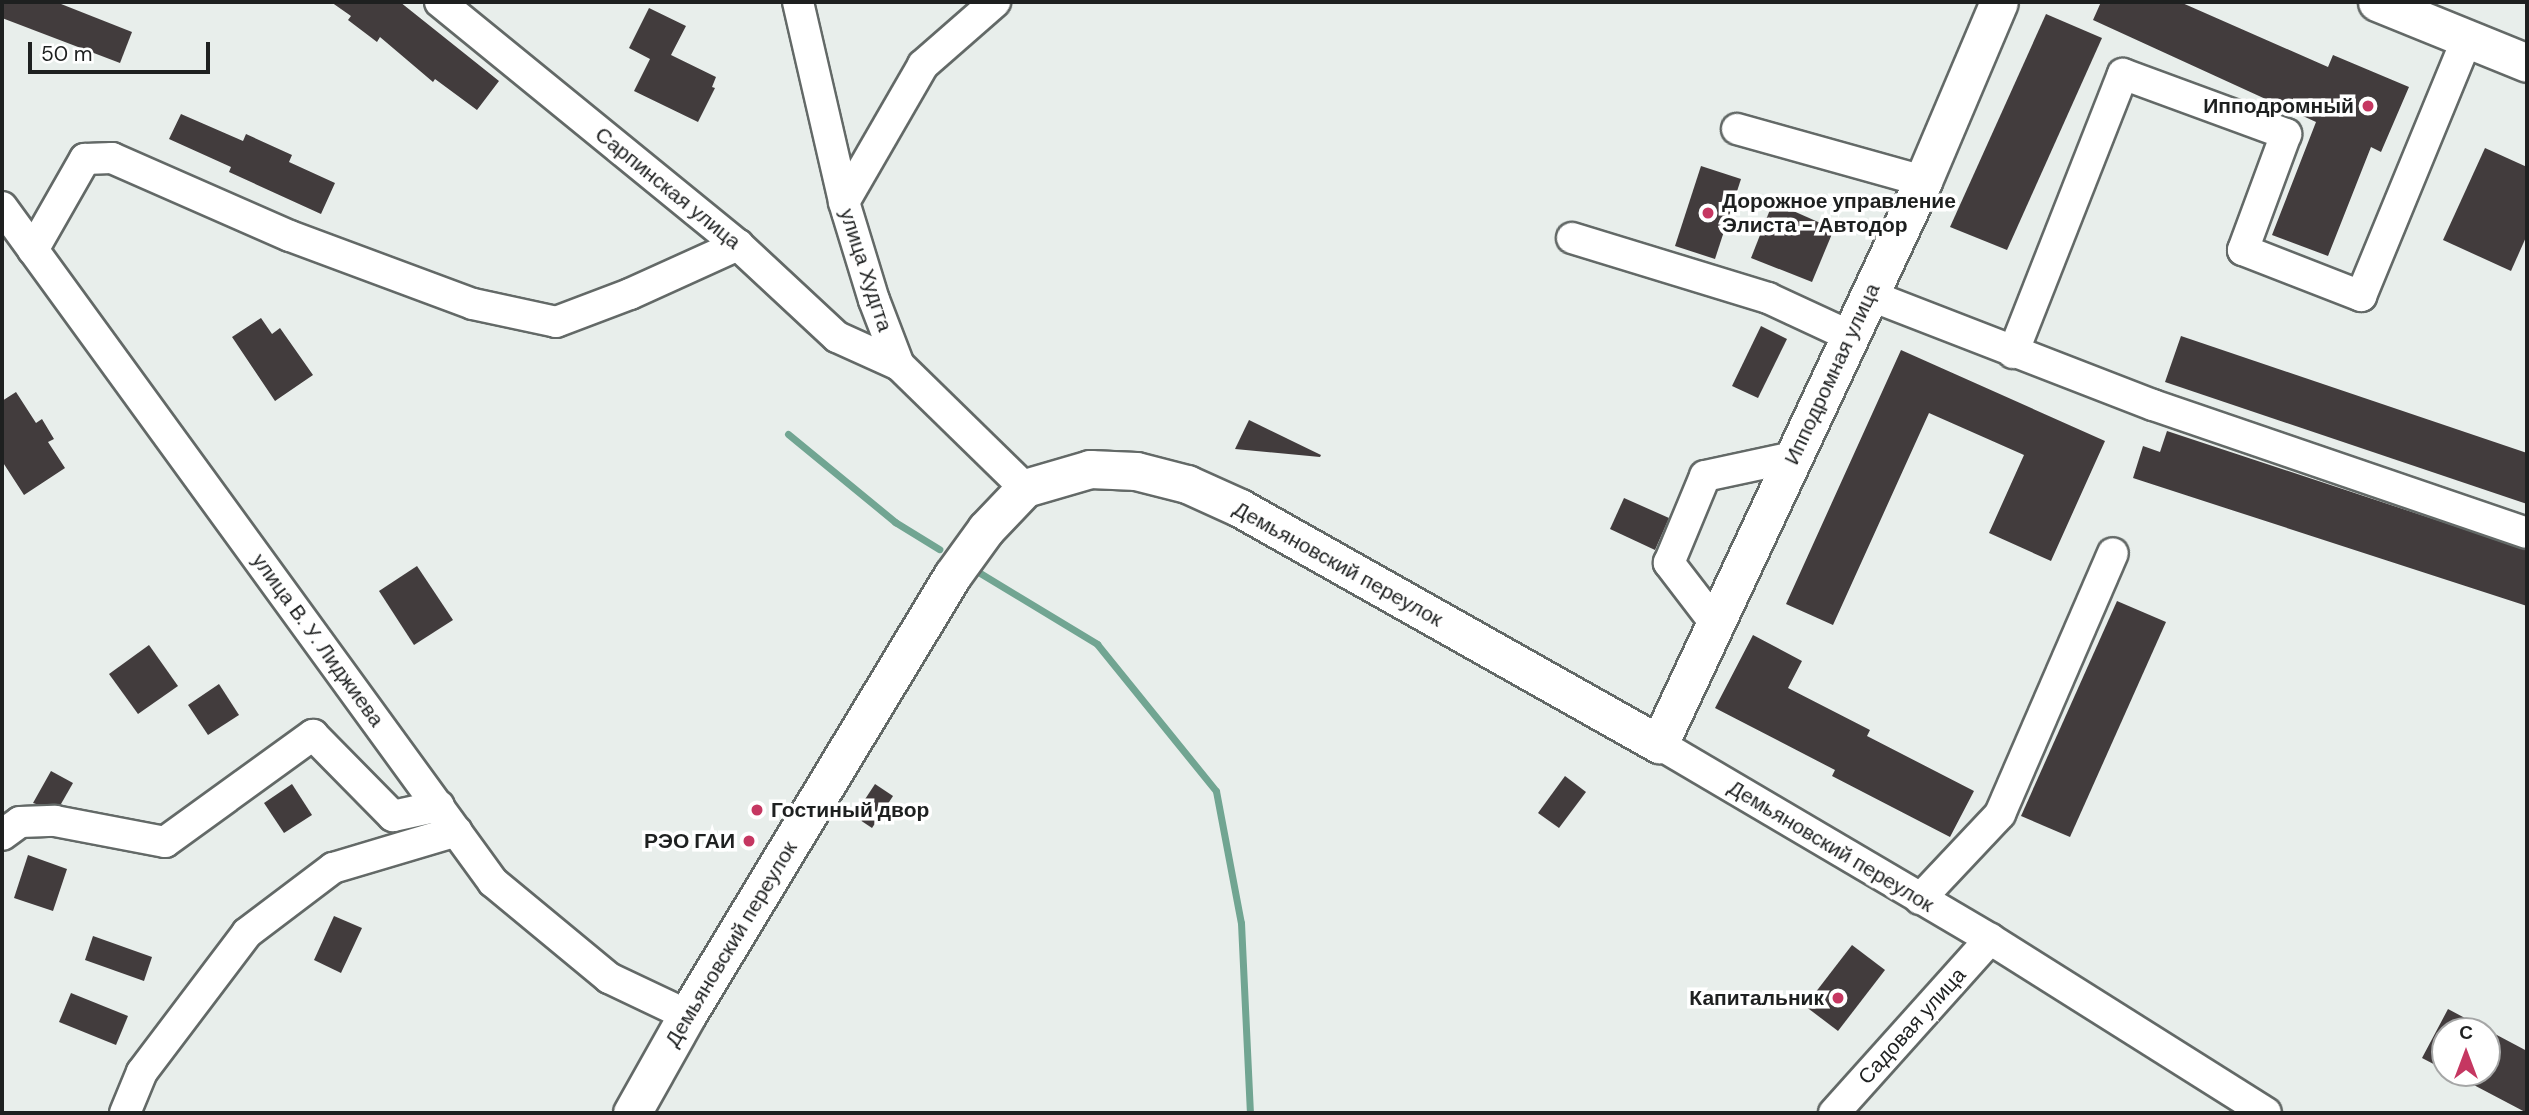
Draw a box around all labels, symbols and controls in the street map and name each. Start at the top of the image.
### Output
scale bar [32,28,214,72]
text: 50 m [41,40,92,68]
place label: Ипподромный [2203,93,2354,119]
marker: Ипподромный [2360,98,2376,114]
street label: Сарпинская улица [590,122,746,254]
place label: Дорожное управление Элиста - Автодор [1722,188,1956,238]
street label: улица Худгта [834,205,898,335]
marker: Дорожное управление Элиста - Автодор [1700,205,1716,221]
street label: Ипподромная улица [1779,279,1885,469]
street label: Демьяновский переулок [1229,496,1447,632]
street label: улица В. У. Лиджиева [247,548,389,732]
street label: Демьяновский переулок [1724,775,1938,917]
place label: Гостиный двор [771,797,929,823]
marker: Гостиный двор [749,802,765,818]
place label: РЭО ГАИ [644,828,735,854]
marker: РЭО ГАИ [741,833,757,849]
street label: Демьяновский переулок [660,837,802,1051]
street label: Садовая улица [1853,962,1971,1090]
place label: Капитальник [1689,985,1824,1011]
marker: Капитальник [1830,990,1846,1006]
north arrow [2431,1017,2501,1087]
text: С [2459,1020,2473,1045]

